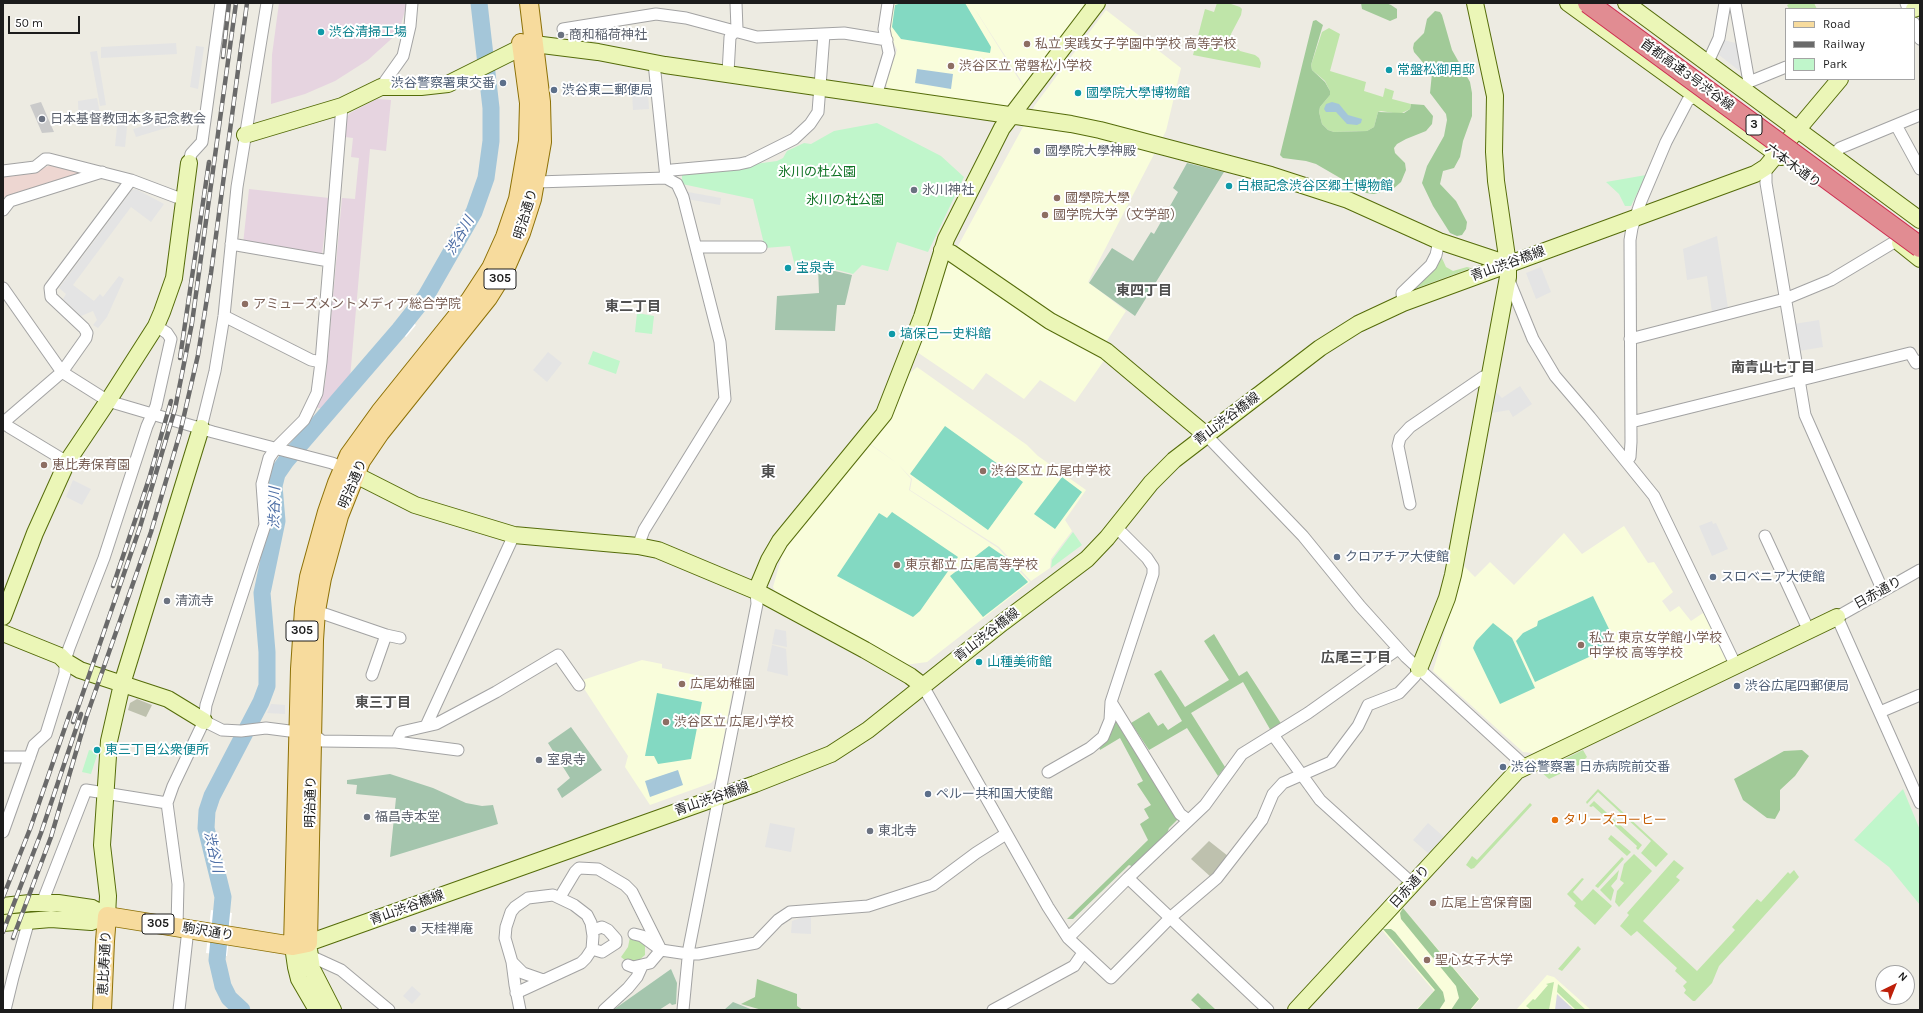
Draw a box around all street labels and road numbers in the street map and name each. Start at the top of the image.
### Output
street label: 首都高速3号渋谷線 [1637,36,1737,114]
road number: 3 [1746,115,1762,135]
street label: 六本木通り [1762,141,1824,191]
street label: 明治通り [511,187,541,241]
street label: 青山渋谷橋線 [1469,243,1547,285]
road number: 305 [484,269,516,289]
street label: 青山渋谷橋線 [1191,389,1263,449]
street label: 明治通り [336,457,370,511]
street label: 日赤通り [1851,574,1905,612]
street label: 青山渋谷橋線 [951,605,1023,665]
road number: 305 [286,621,318,641]
street label: 明治通り [303,776,319,828]
street label: 青山渋谷橋線 [673,779,751,819]
street label: 日赤通り [1387,862,1433,912]
street label: 青山渋谷橋線 [368,887,446,929]
road number: 305 [142,914,174,934]
street label: 駒沢通り [181,920,235,944]
street label: 恵比寿通り [96,930,114,996]

